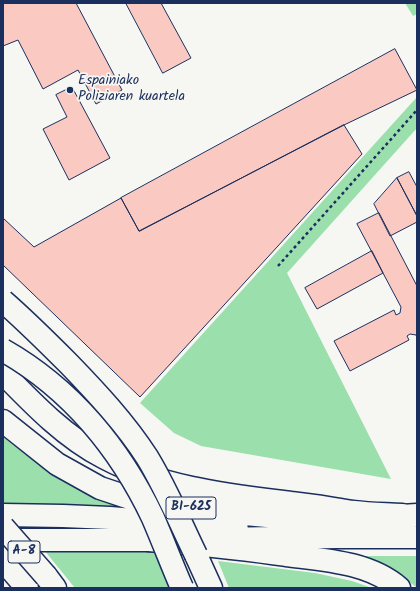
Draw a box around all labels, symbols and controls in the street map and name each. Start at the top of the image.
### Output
place label: Espainiako Poliziaren kuartela [78,74,185,106]
marker: Espainiako Poliziaren kuartela [65,85,75,95]
road number: BI-625 [166,497,216,519]
road number: A-8 [8,541,40,563]

